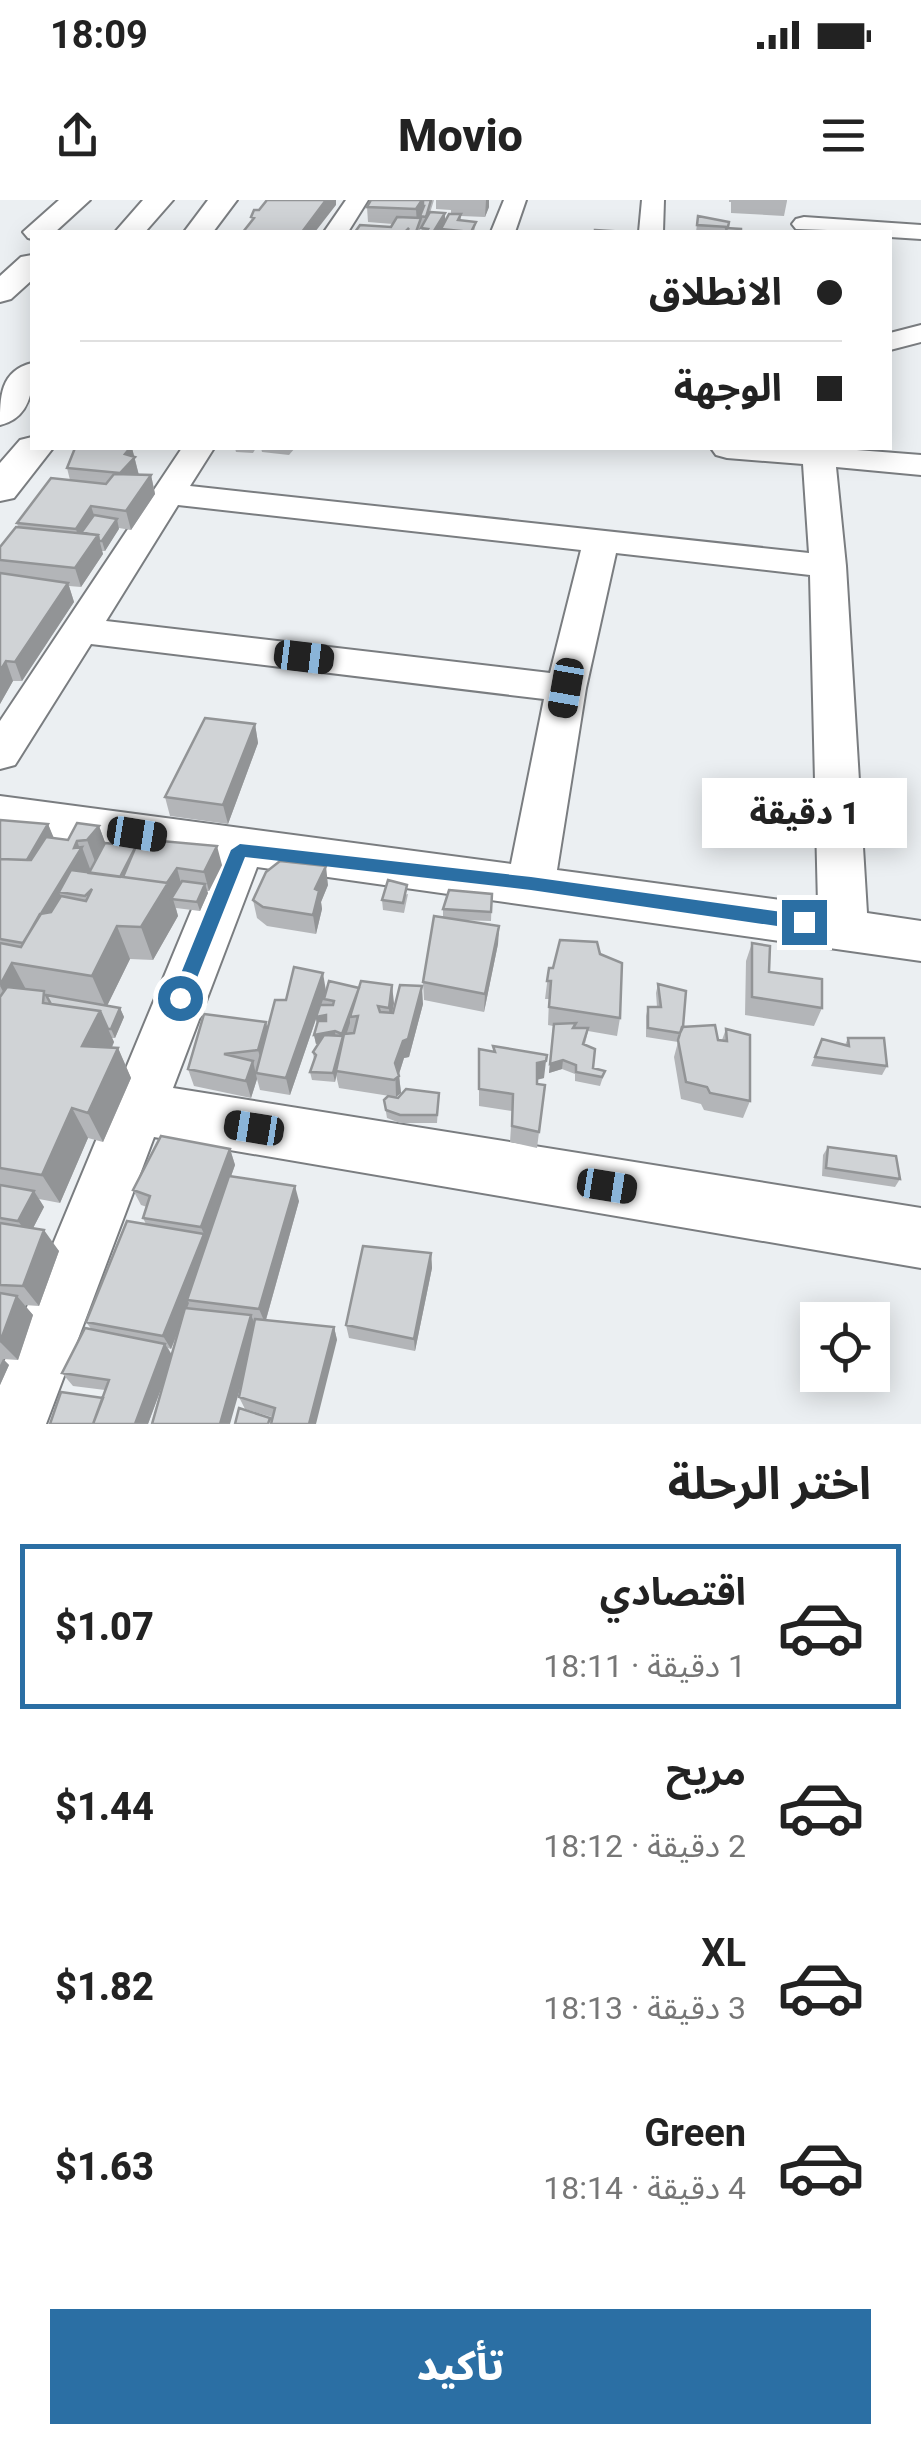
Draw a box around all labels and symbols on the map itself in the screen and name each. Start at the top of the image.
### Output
car [272,638,336,676]
car [546,656,586,720]
callout: 1 دقيقة [702,777,906,847]
car [105,814,169,854]
route end [782,900,827,945]
route start [158,976,203,1021]
car [222,1108,286,1148]
car [575,1166,639,1206]

